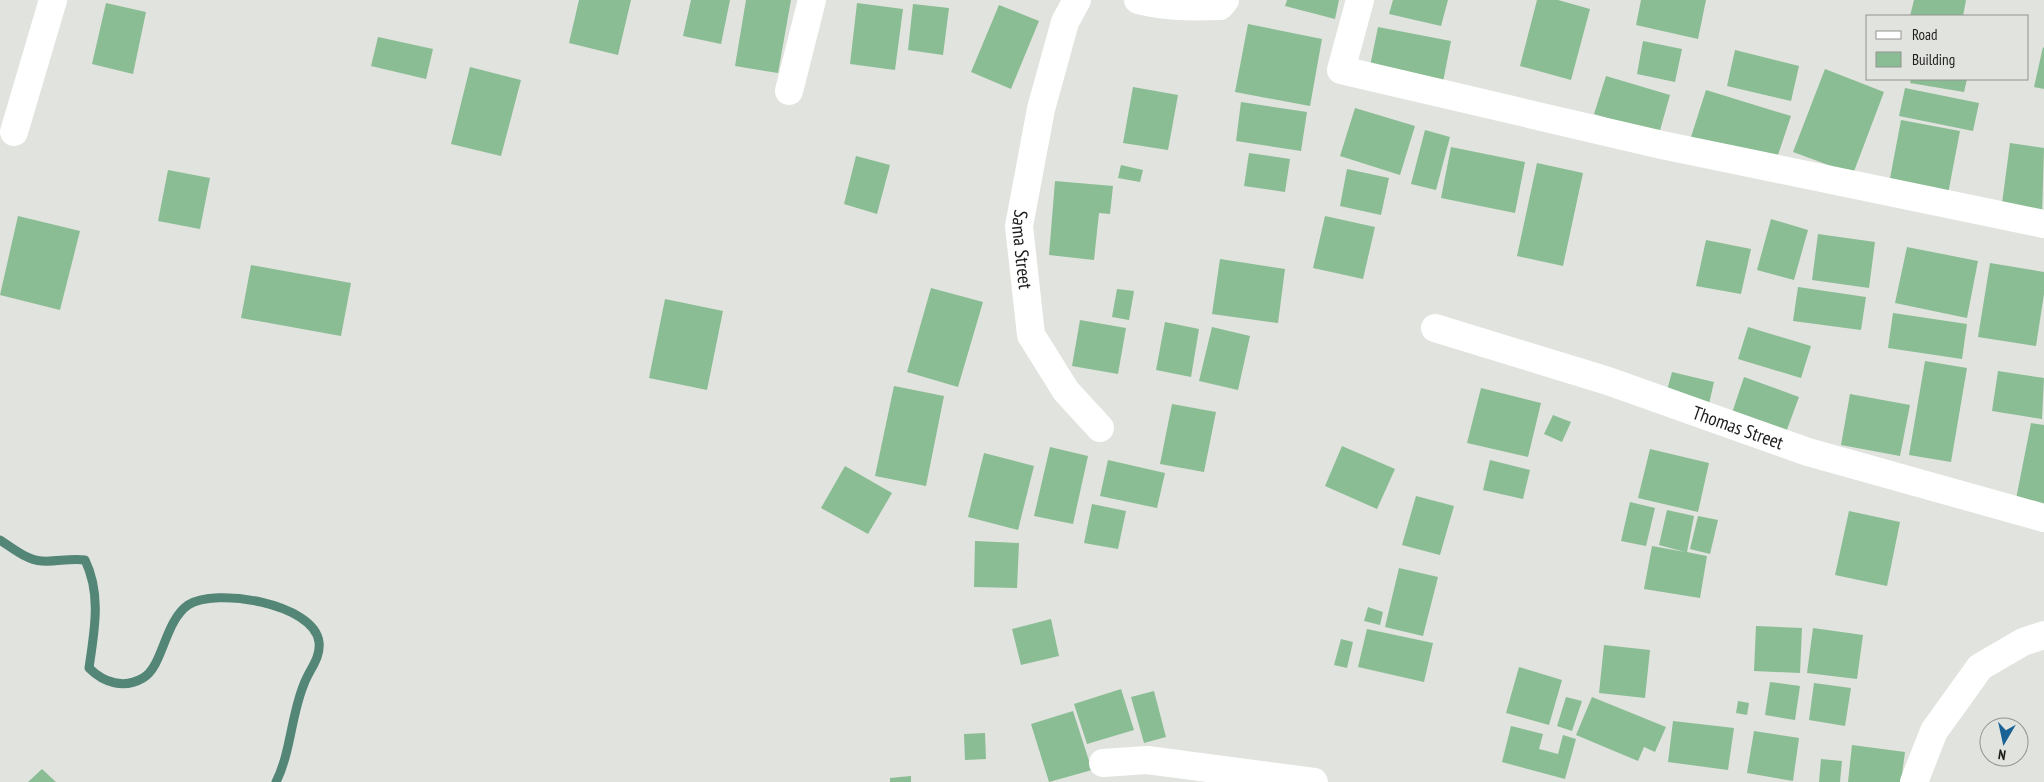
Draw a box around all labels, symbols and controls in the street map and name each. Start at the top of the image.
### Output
legend [1866,15,2029,80]
text: Road [1912,25,1938,44]
text: Building [1912,50,1955,69]
street label: Sama Street [1007,208,1038,291]
street label: Thomas Street [1689,400,1788,455]
north arrow [1979,717,2029,767]
text: N [1997,745,2007,764]

